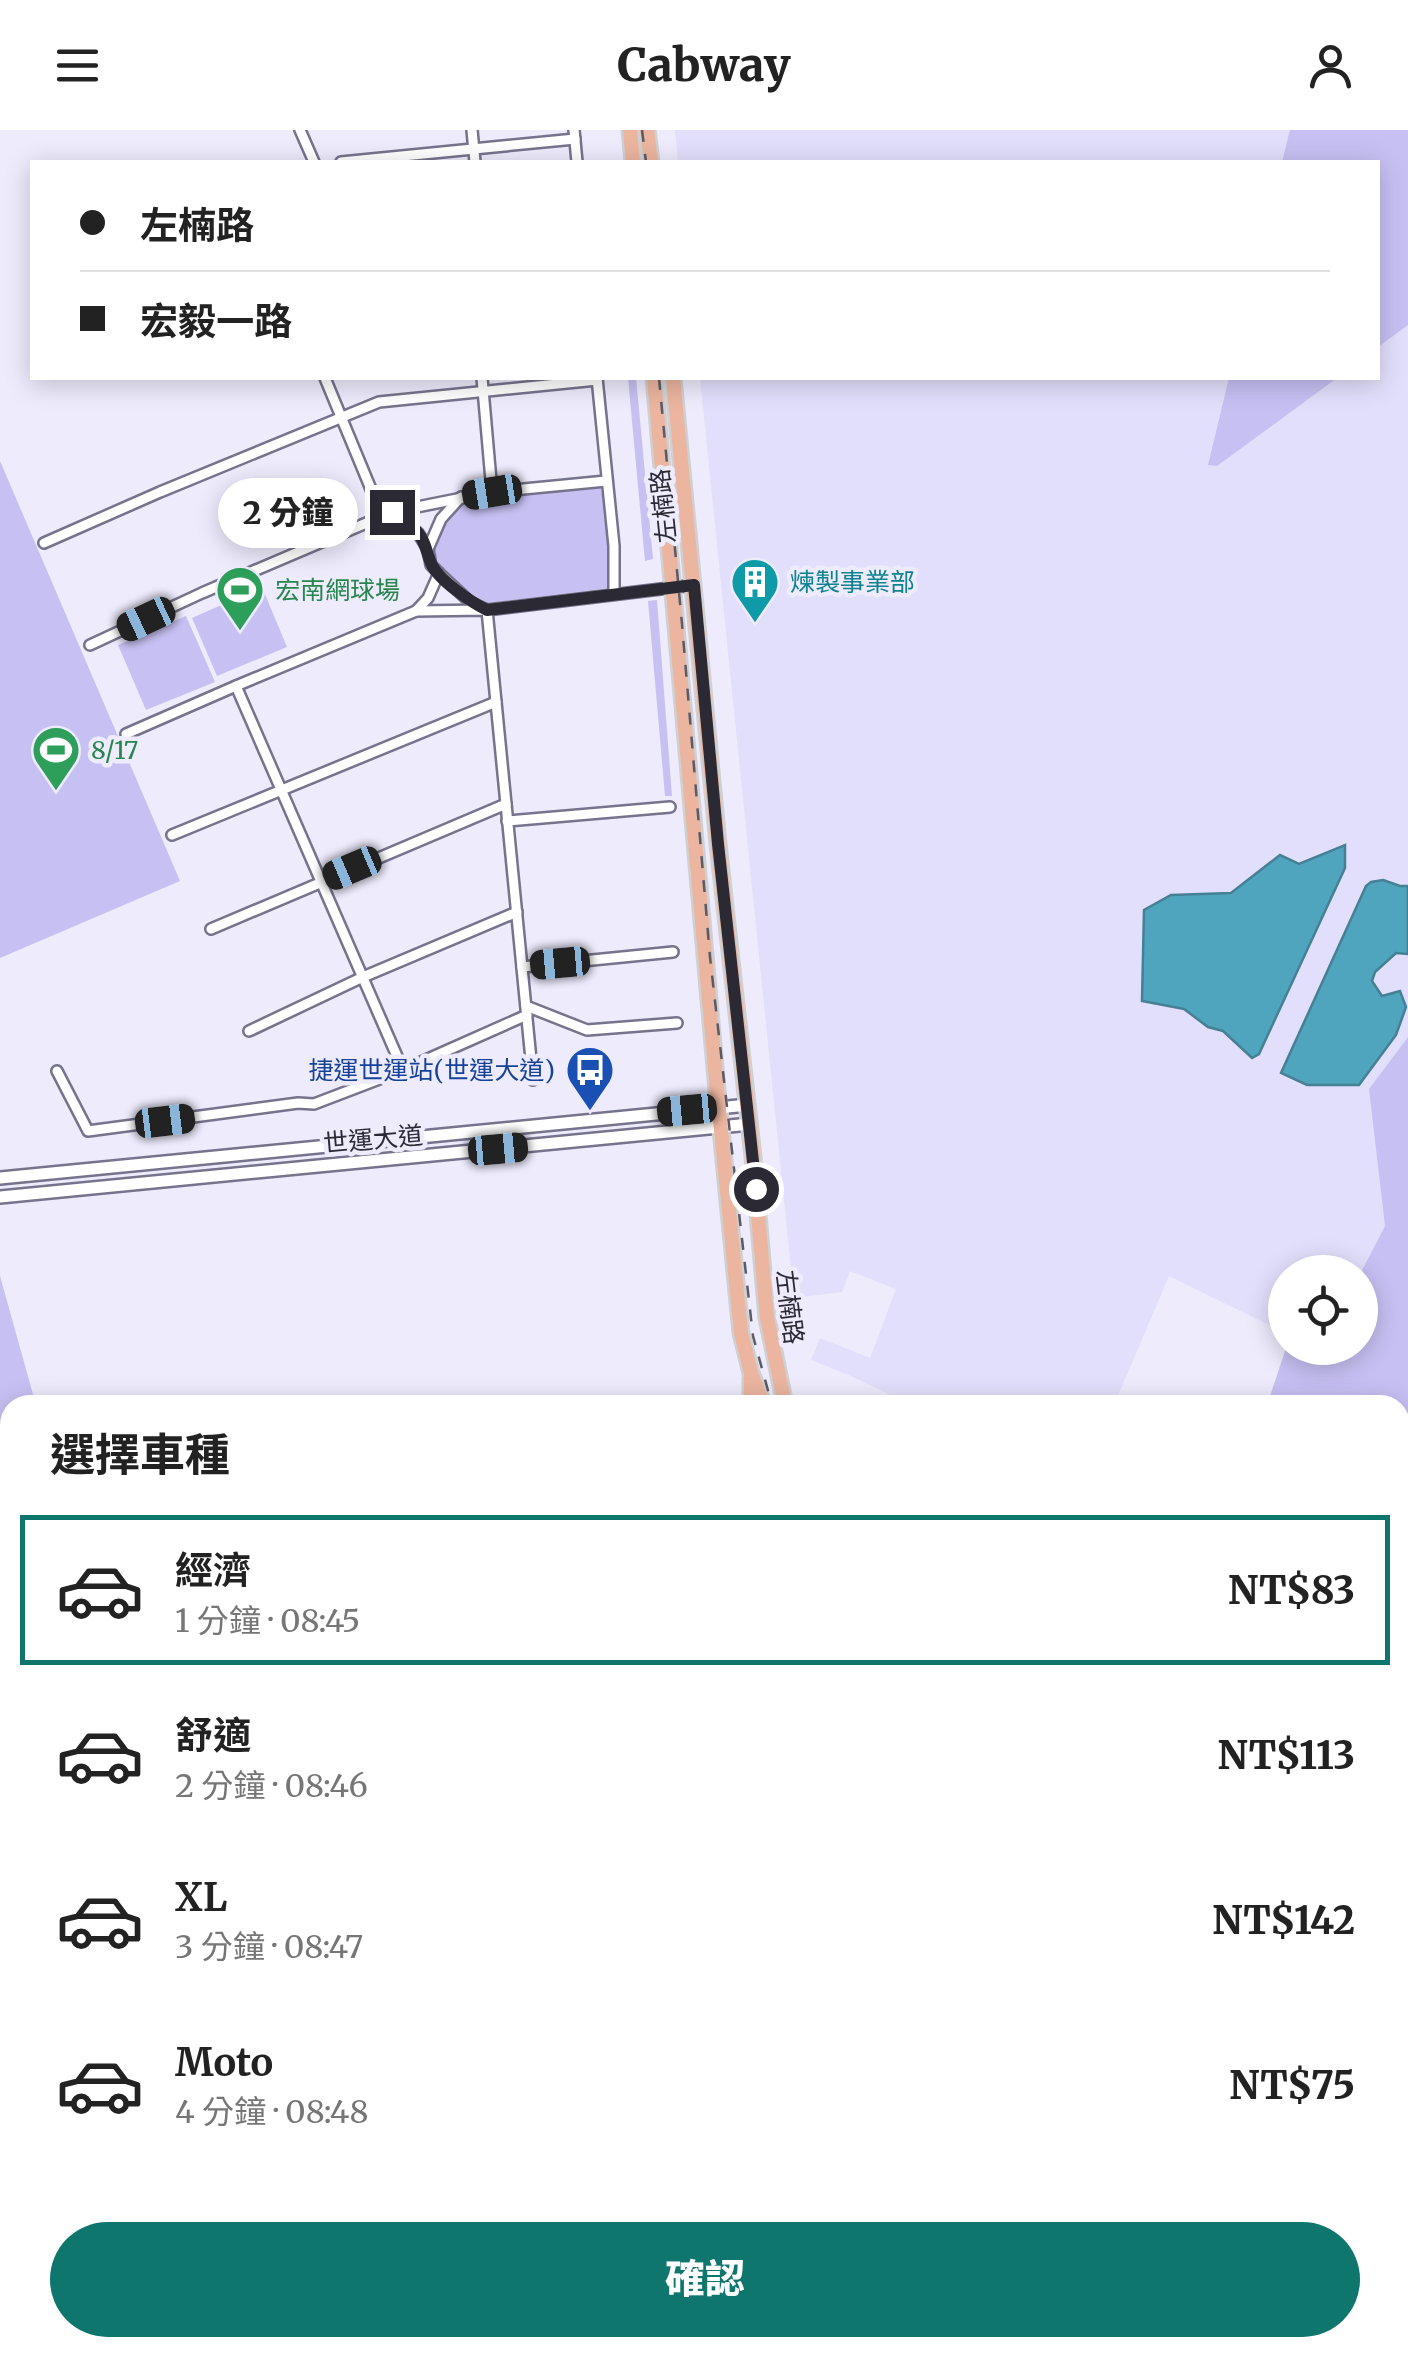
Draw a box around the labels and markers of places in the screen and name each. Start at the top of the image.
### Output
building icon: 煉製事業部 [729,556,781,624]
sports icon: 宏南網球場 [214,564,266,632]
place label: 煉製事業部 [790,566,915,598]
place label: 宏南網球場 [275,574,400,606]
sports icon: 8/17 [30,724,82,792]
place label: 8/17 [91,734,138,766]
bus stop icon: 捷運世運站(世運大道) [564,1044,616,1112]
place label: 捷運世運站(世運大道) [308,1054,555,1086]

